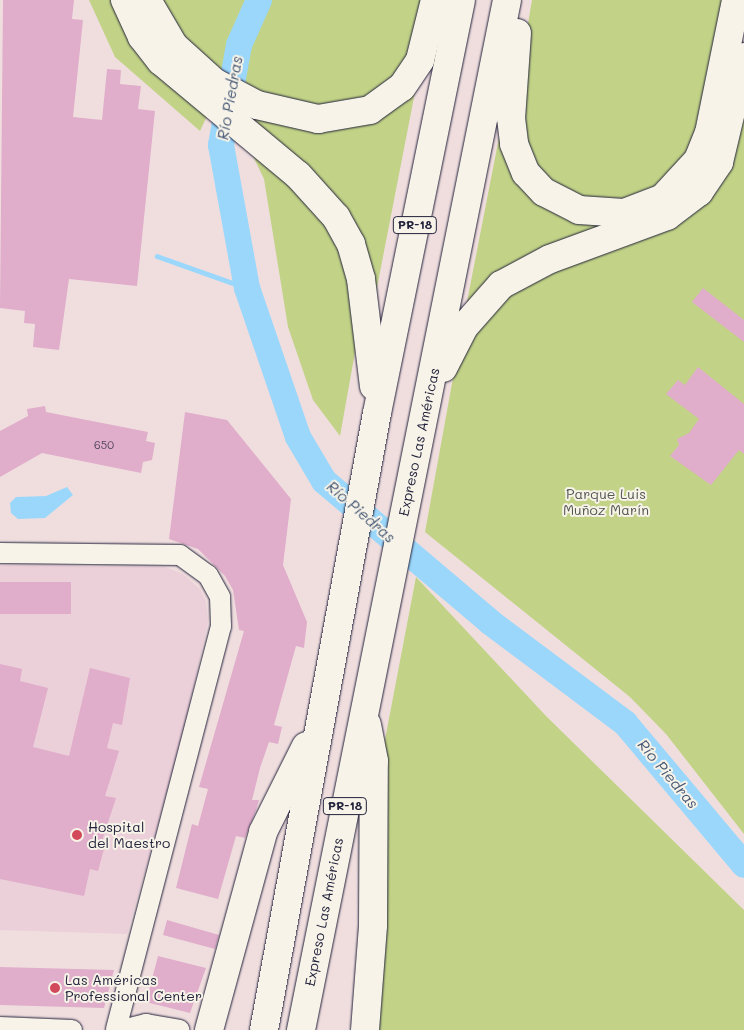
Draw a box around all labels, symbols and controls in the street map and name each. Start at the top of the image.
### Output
water label: Río Piedras [214,55,246,141]
road number: PR-18 [392,216,438,234]
street label: Expreso Las Américas [395,366,443,518]
house number: 650 [94,438,114,452]
water label: Río Piedras [323,477,399,547]
park label: Parque Luis Muñoz Marín [563,486,649,518]
water label: Río Piedras [634,736,702,812]
road number: PR-18 [322,796,368,816]
place label: Hospital del Maestro [88,819,170,852]
marker: Hospital del Maestro [70,828,84,842]
street label: Expreso Las Américas [301,836,347,988]
place label: Las Américas Professional Center [65,972,202,1004]
marker: Las Américas Professional Center [49,982,61,994]

